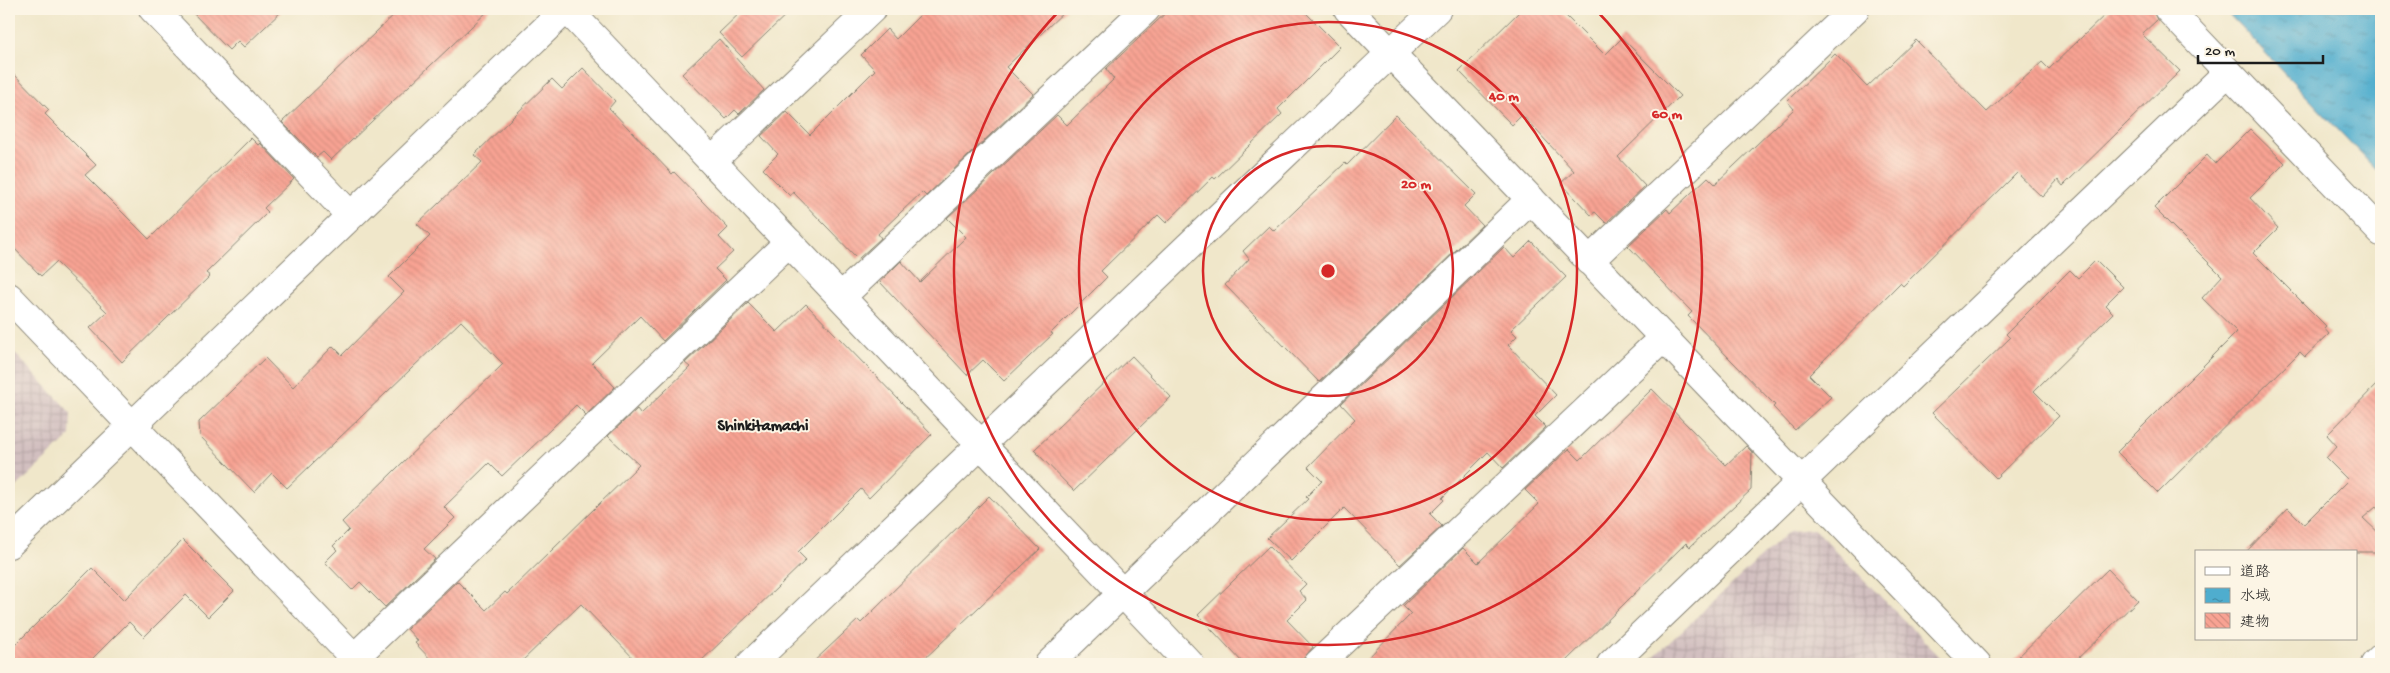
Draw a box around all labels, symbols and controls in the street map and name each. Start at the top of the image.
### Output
scale bar [2198,32,2322,64]
text: 20 m [2205,43,2235,61]
text: 40 m [1488,88,1519,106]
text: 60 m [1652,106,1683,124]
text: 20 m [1401,176,1431,194]
centre of rings [1319,262,1337,280]
district label: Shinkitamachi [718,418,809,437]
legend [2195,550,2358,640]
text: 道路 [2240,564,2270,582]
text: 水域 [2240,587,2270,606]
text: 建物 [2240,614,2270,632]

